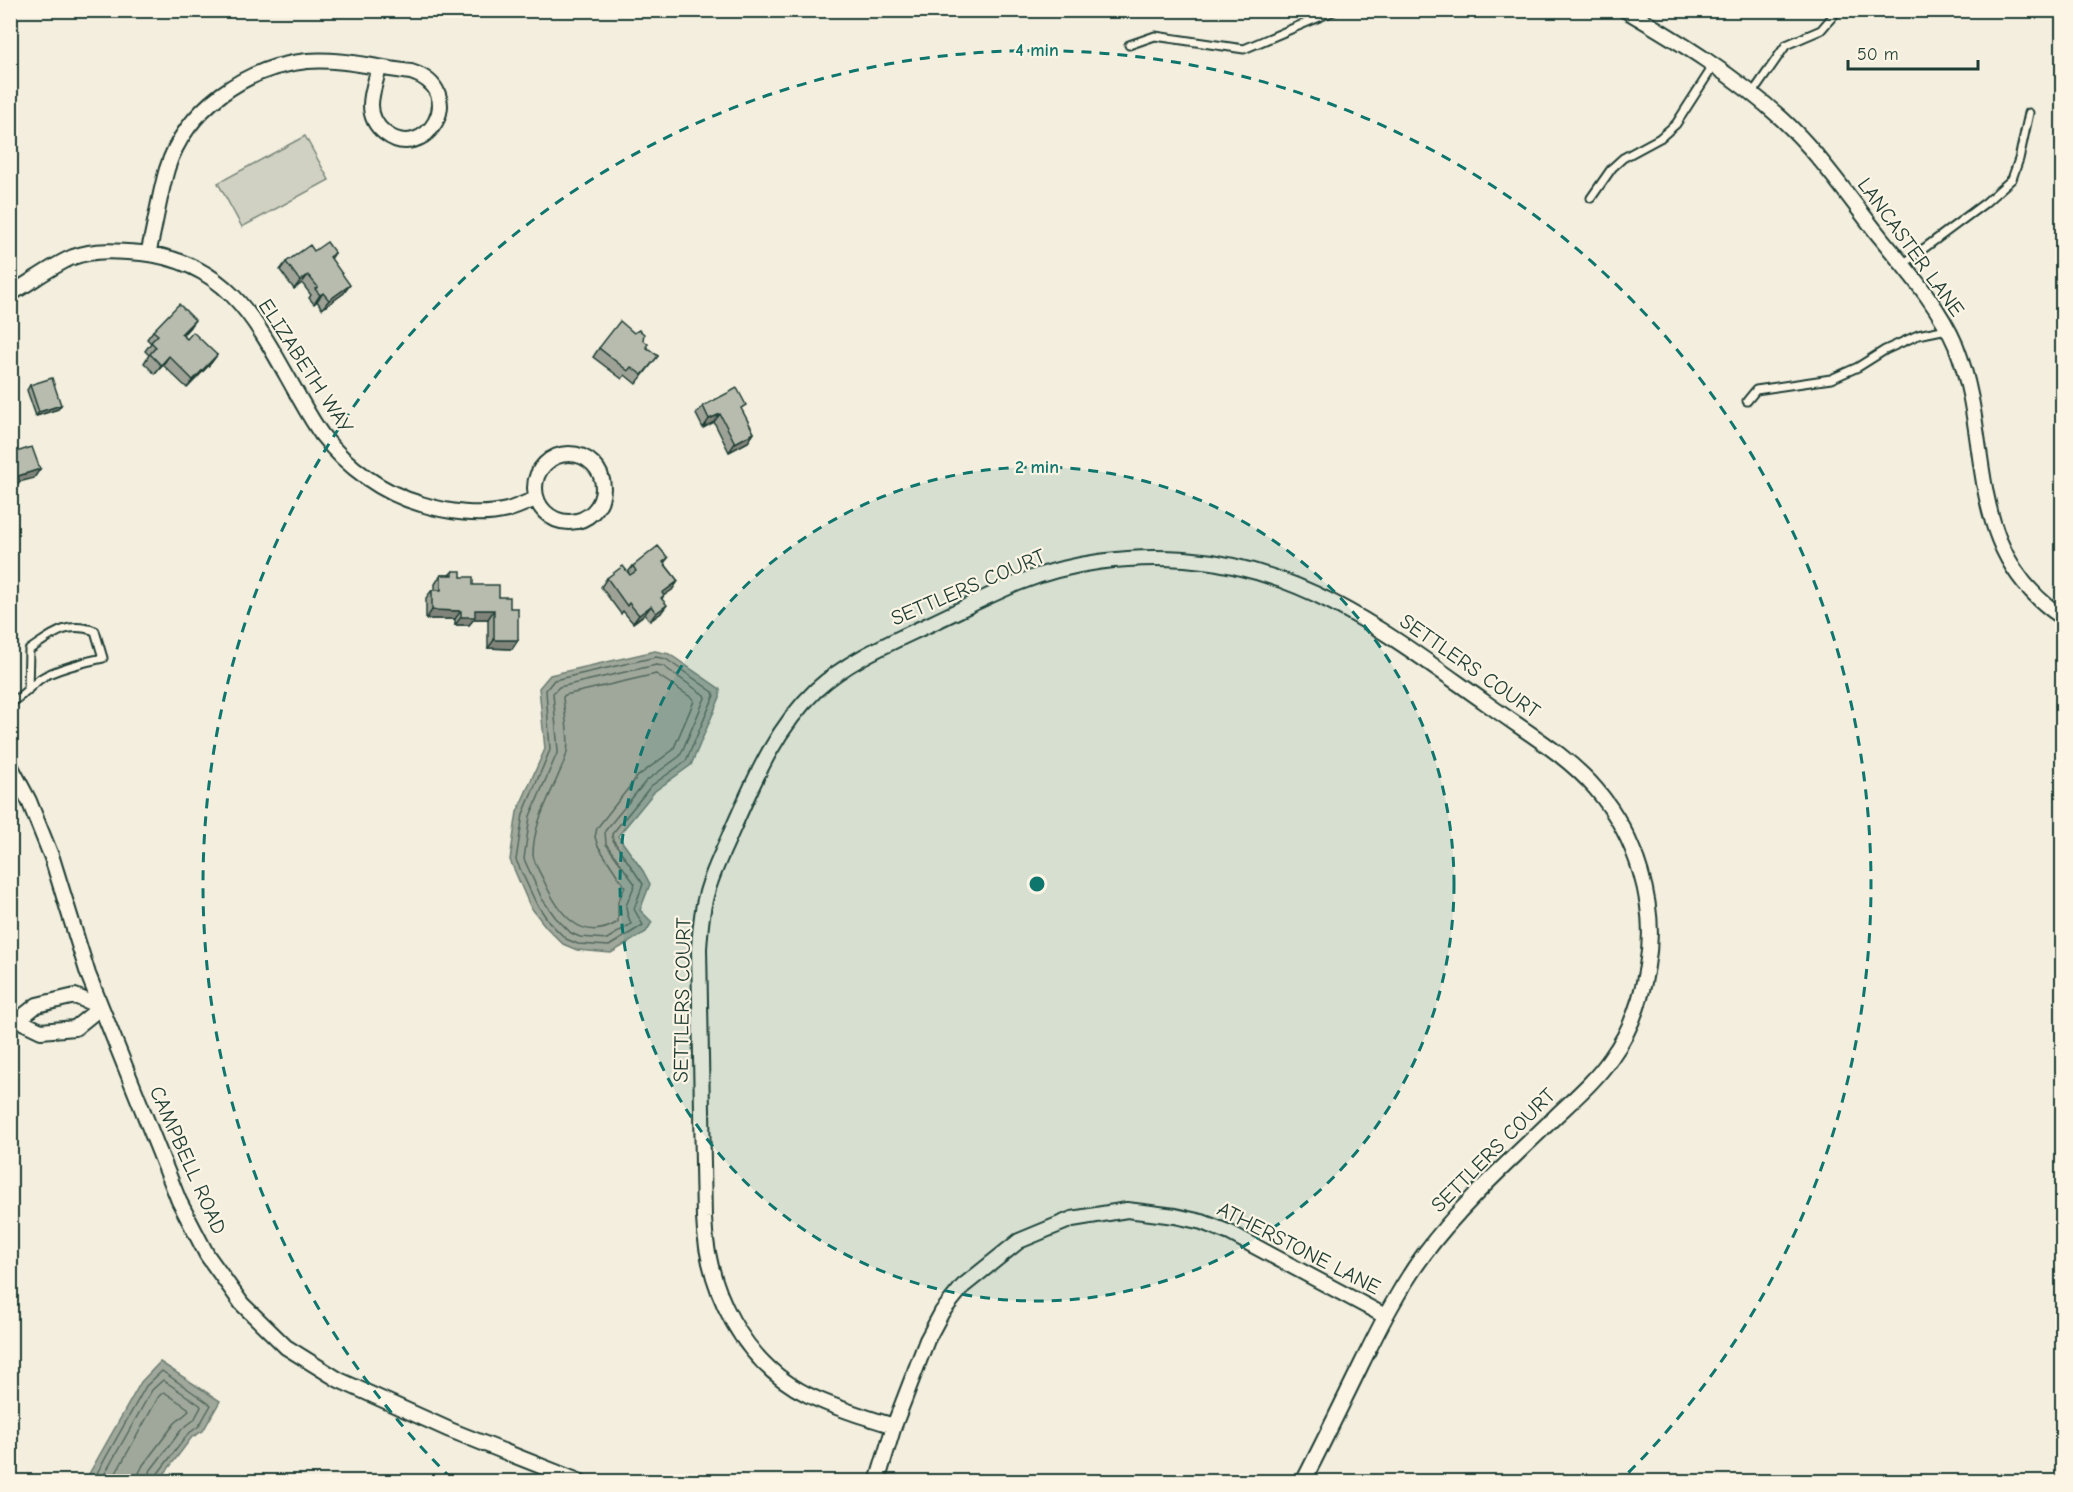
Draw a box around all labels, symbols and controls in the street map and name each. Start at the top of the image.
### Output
scale bar [1848,33,1978,71]
text: 4 min [1015,40,1059,61]
text: 50 m [1857,44,1899,65]
street label: LANCASTER LANE [1853,173,1969,321]
street label: ELIZABETH WAY [254,294,359,438]
text: 2 min [1015,457,1059,478]
street label: SETTLERS COURT [887,544,1049,630]
street label: SETTLERS COURT [1395,609,1545,723]
centre of rings [1027,874,1047,894]
street label: SETTLERS COURT [669,917,695,1083]
street label: CAMPBELL ROAD [145,1082,231,1238]
street label: SETTLERS COURT [1426,1083,1560,1217]
street label: ATHERSTONE LANE [1214,1197,1384,1299]

